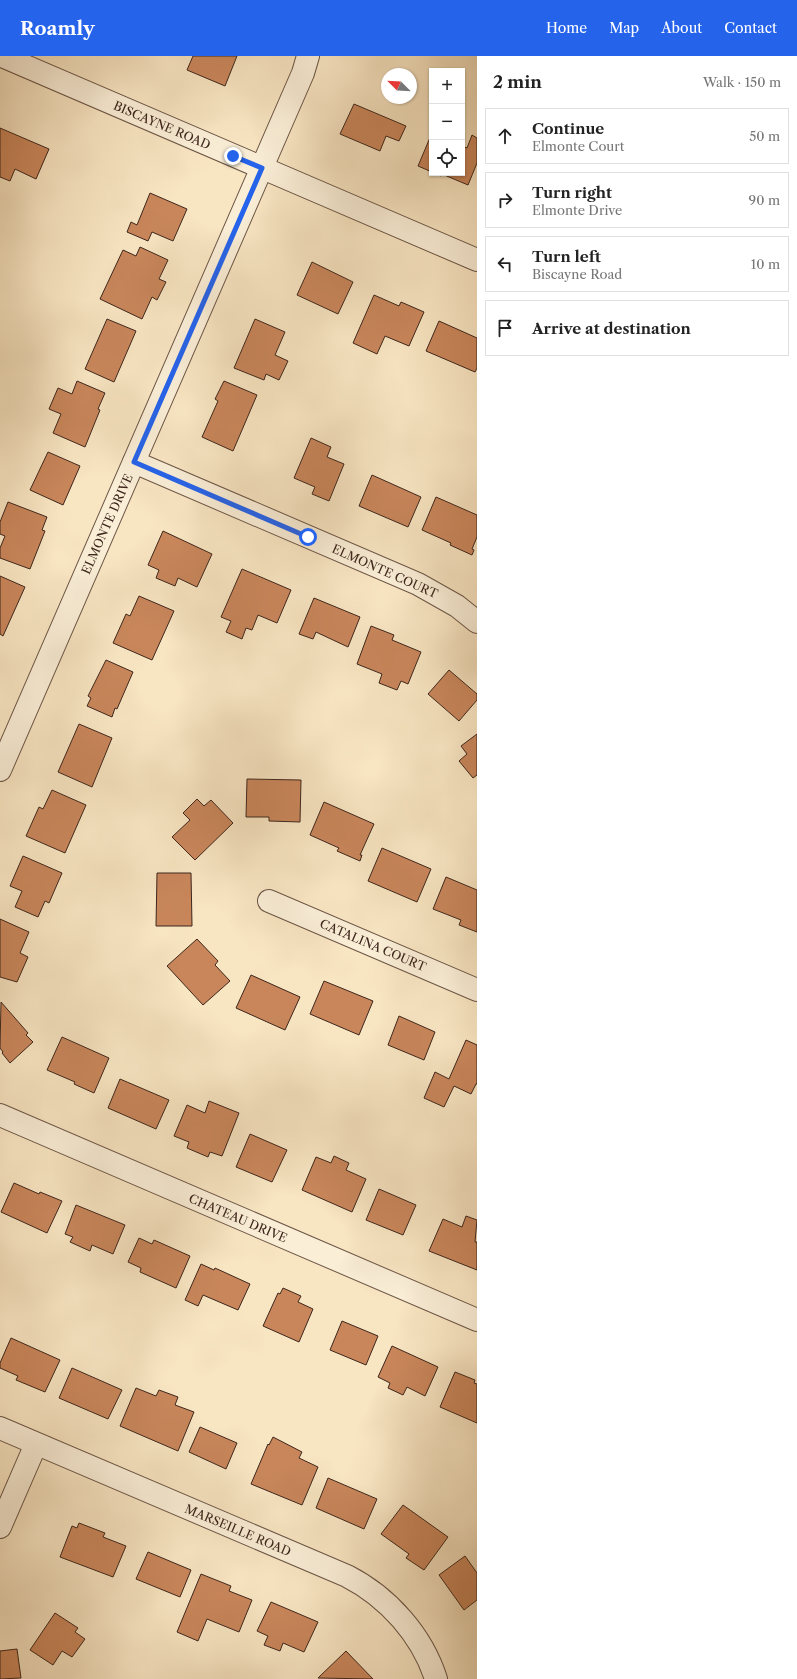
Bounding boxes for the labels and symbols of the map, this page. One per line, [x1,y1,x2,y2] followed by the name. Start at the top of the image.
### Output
[381,68,417,104] north arrow
[111,98,213,152] street label: BISCAYNE ROAD
[224,147,242,165] route end
[78,472,136,576] street label: ELMONTE DRIVE
[299,528,317,546] route start
[330,541,440,601] street label: ELMONTE COURT
[318,916,428,974] street label: CATALINA COURT
[187,1190,289,1246] street label: CHATEAU DRIVE
[183,1501,294,1559] street label: MARSEILLE ROAD

